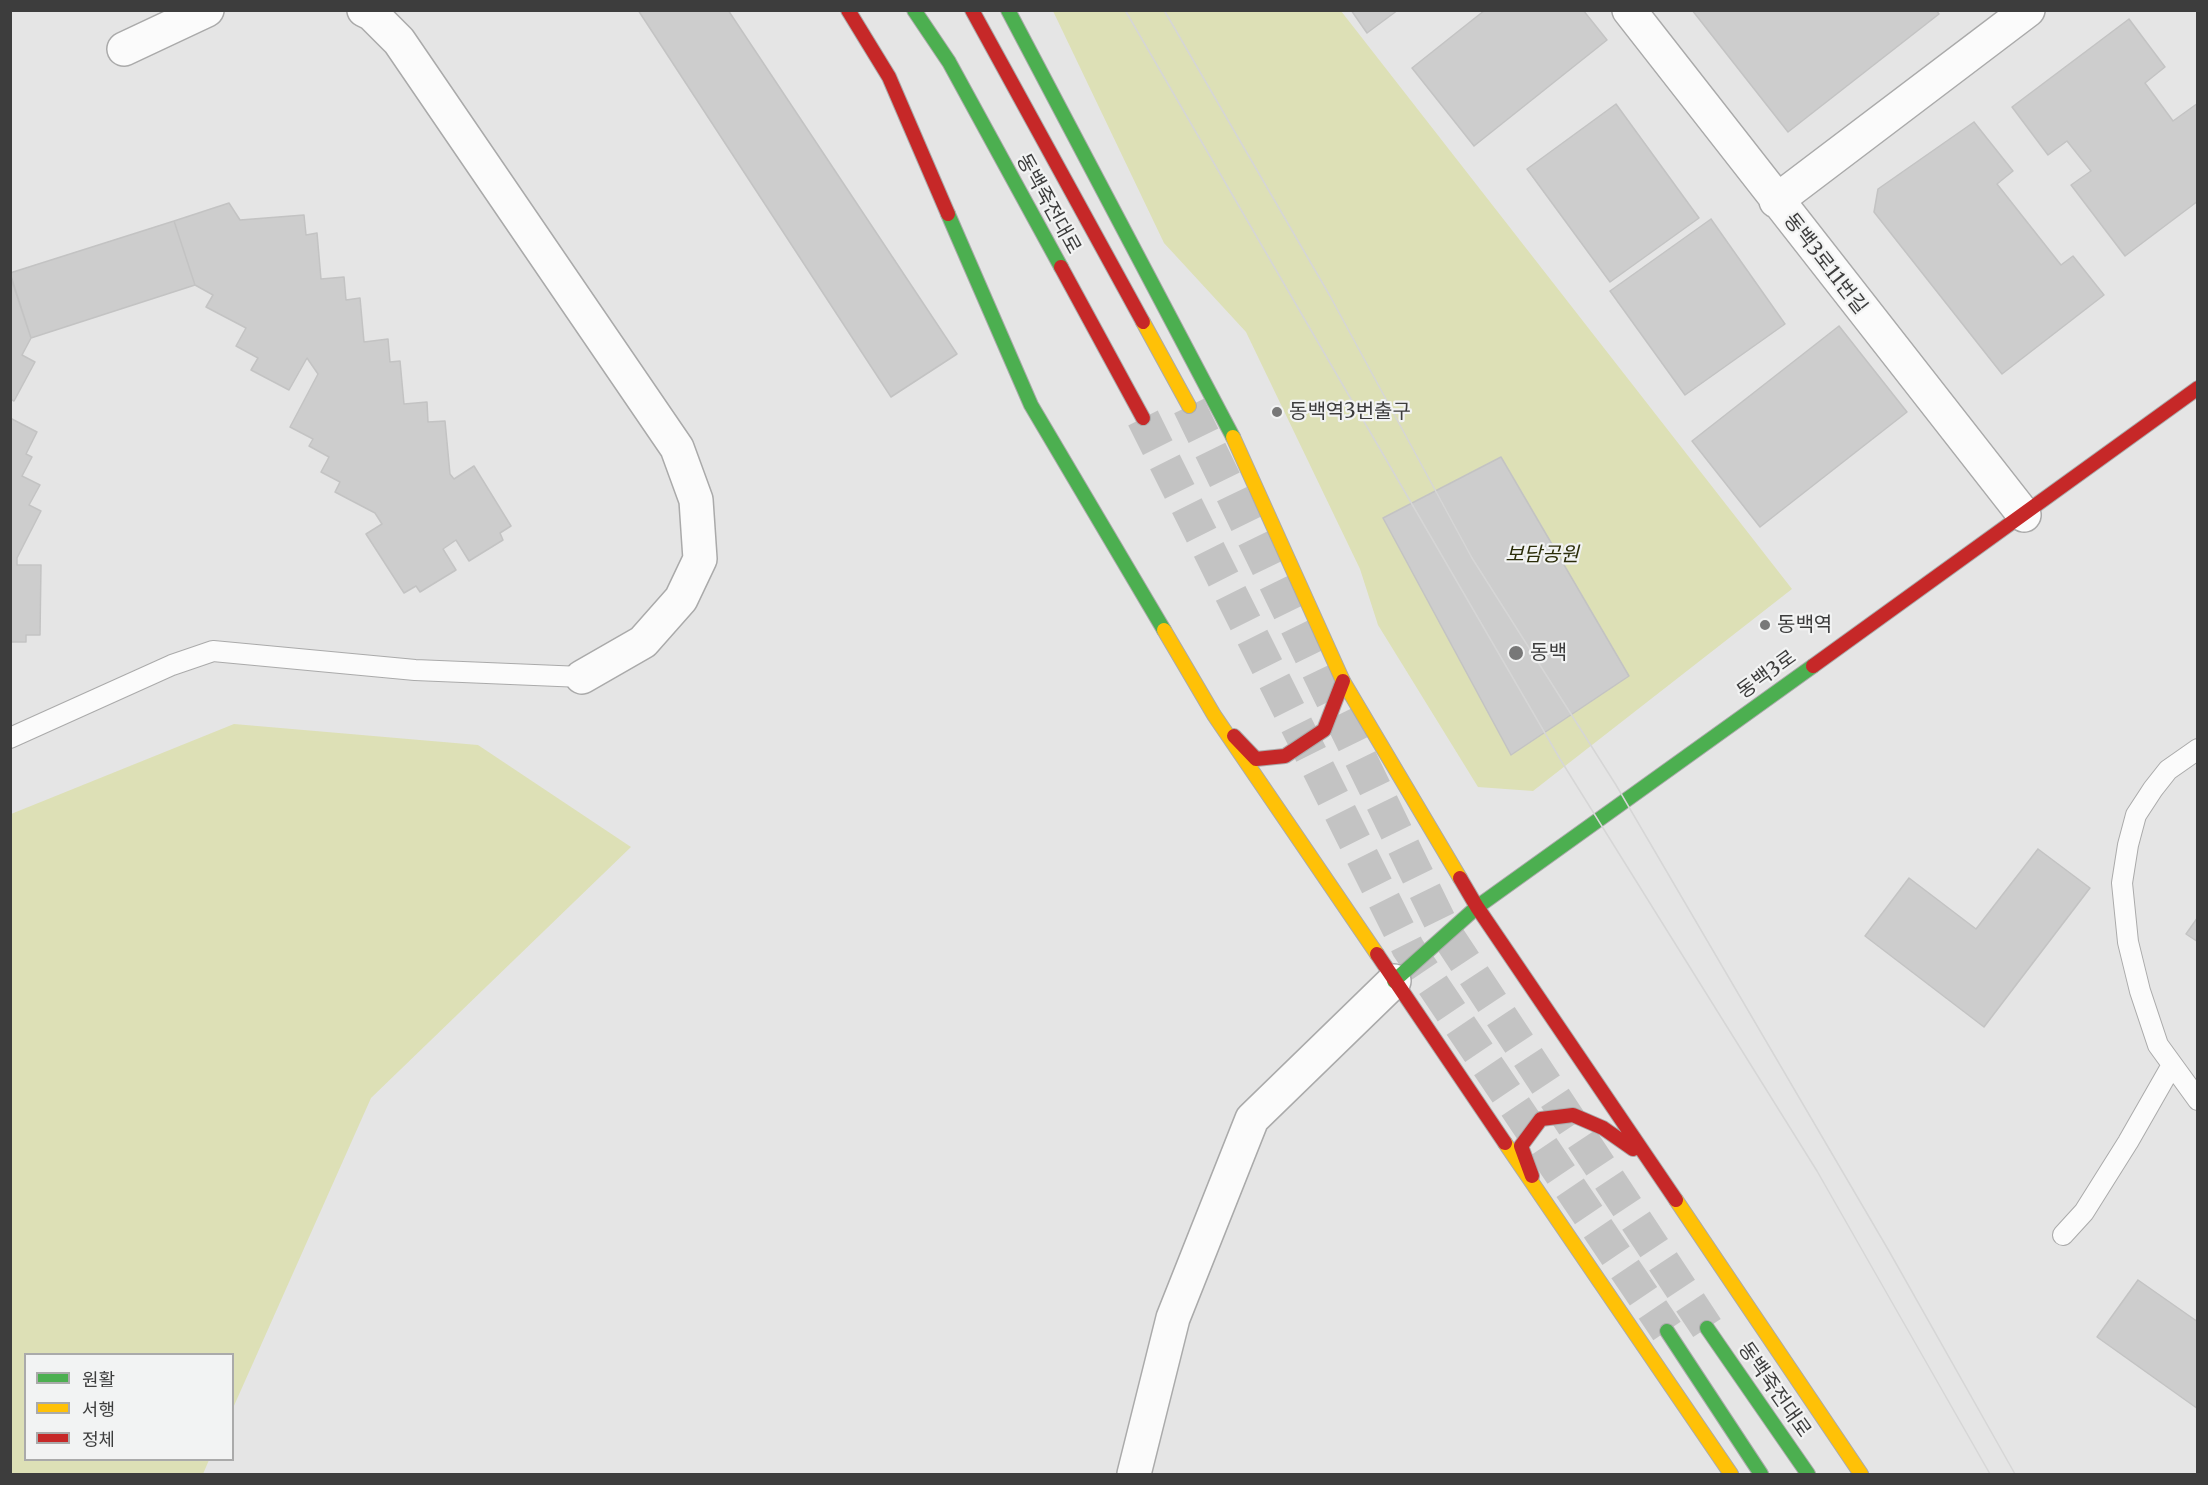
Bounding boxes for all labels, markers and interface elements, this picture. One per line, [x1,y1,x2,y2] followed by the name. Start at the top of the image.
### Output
[1011,150,1085,258] street label: 동백죽전대로
[1778,209,1872,319] street label: 동백3로11번길
[1289,400,1411,424] place label: 동백역3번출구
[1270,405,1284,419] marker: 동백역3번출구
[1505,543,1579,567] park label: 보담공원
[1777,613,1832,637] place label: 동백역
[1758,618,1772,632] marker: 동백역
[1530,641,1567,665] place label: 동백
[1507,644,1525,662] marker: 동백
[1733,646,1801,704] street label: 동백3로
[1733,1338,1815,1442] street label: 동백죽전대로
[24,1353,234,1461] legend
[82,1368,115,1391] text: 원활
[82,1398,115,1421] text: 서행
[82,1428,115,1451] text: 정체

